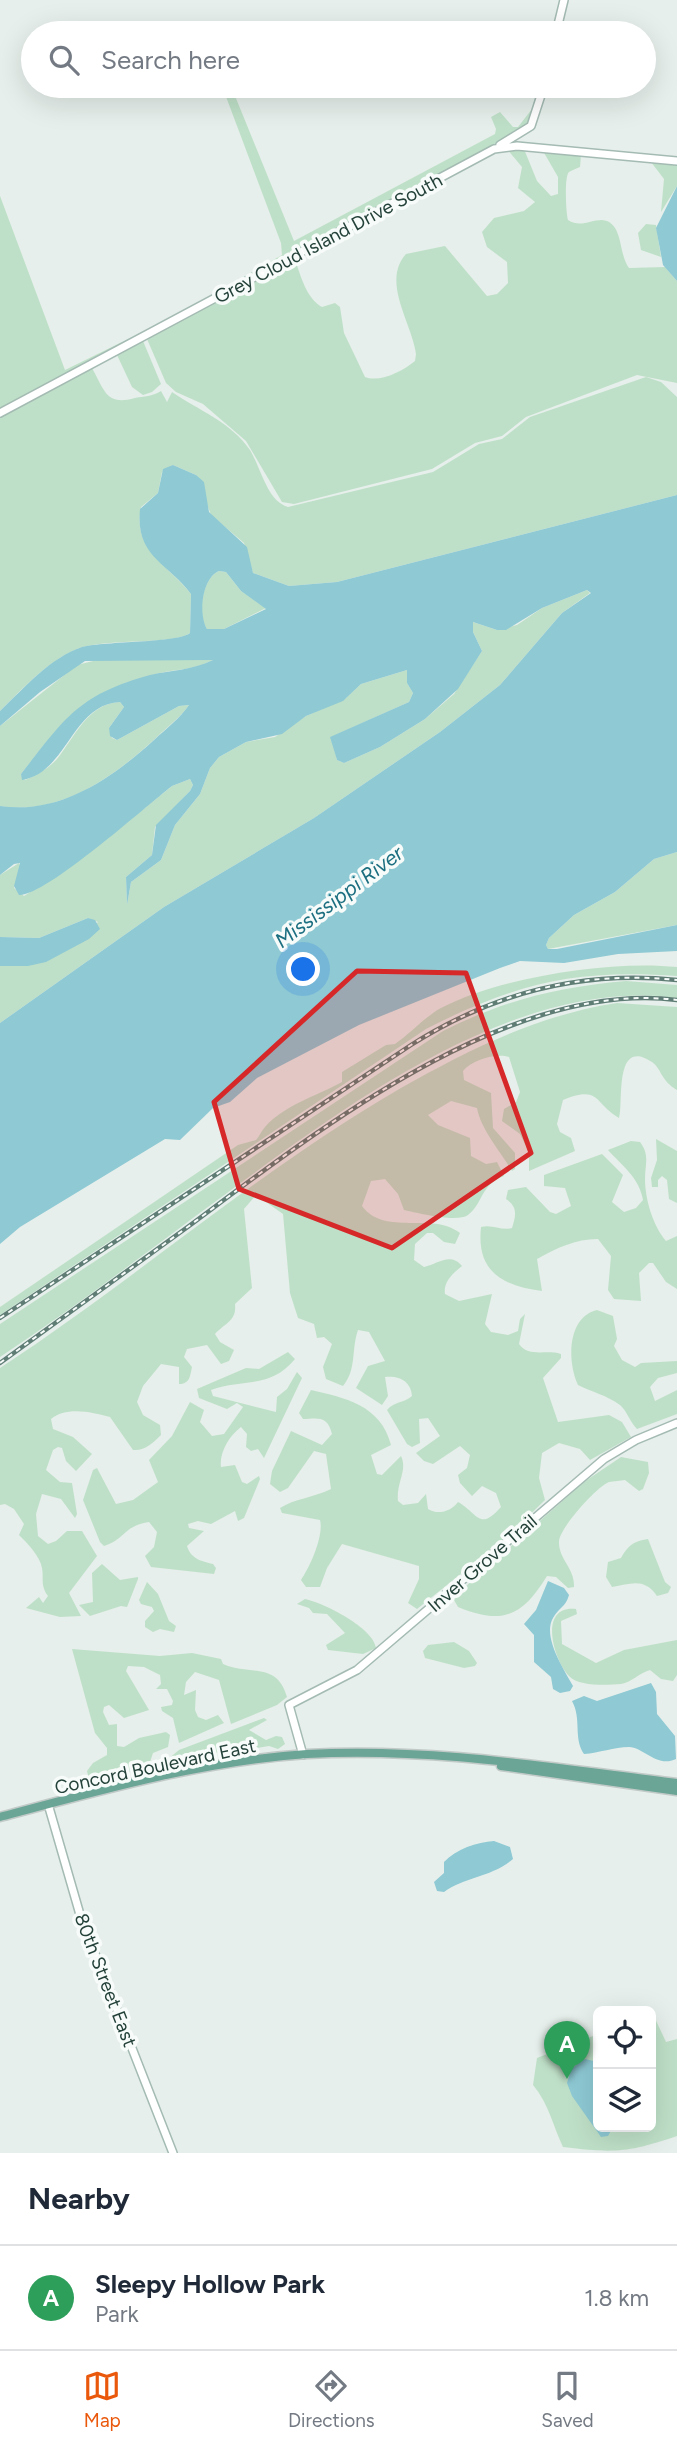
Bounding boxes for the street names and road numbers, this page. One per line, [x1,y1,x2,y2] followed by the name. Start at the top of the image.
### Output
[210,168,446,308] street label: Grey Cloud Island Drive South
[423,1510,542,1617] street label: Inver Grove Trail
[52,1734,258,1799] street label: Concord Boulevard East
[69,1910,142,2050] street label: 80th Street East

